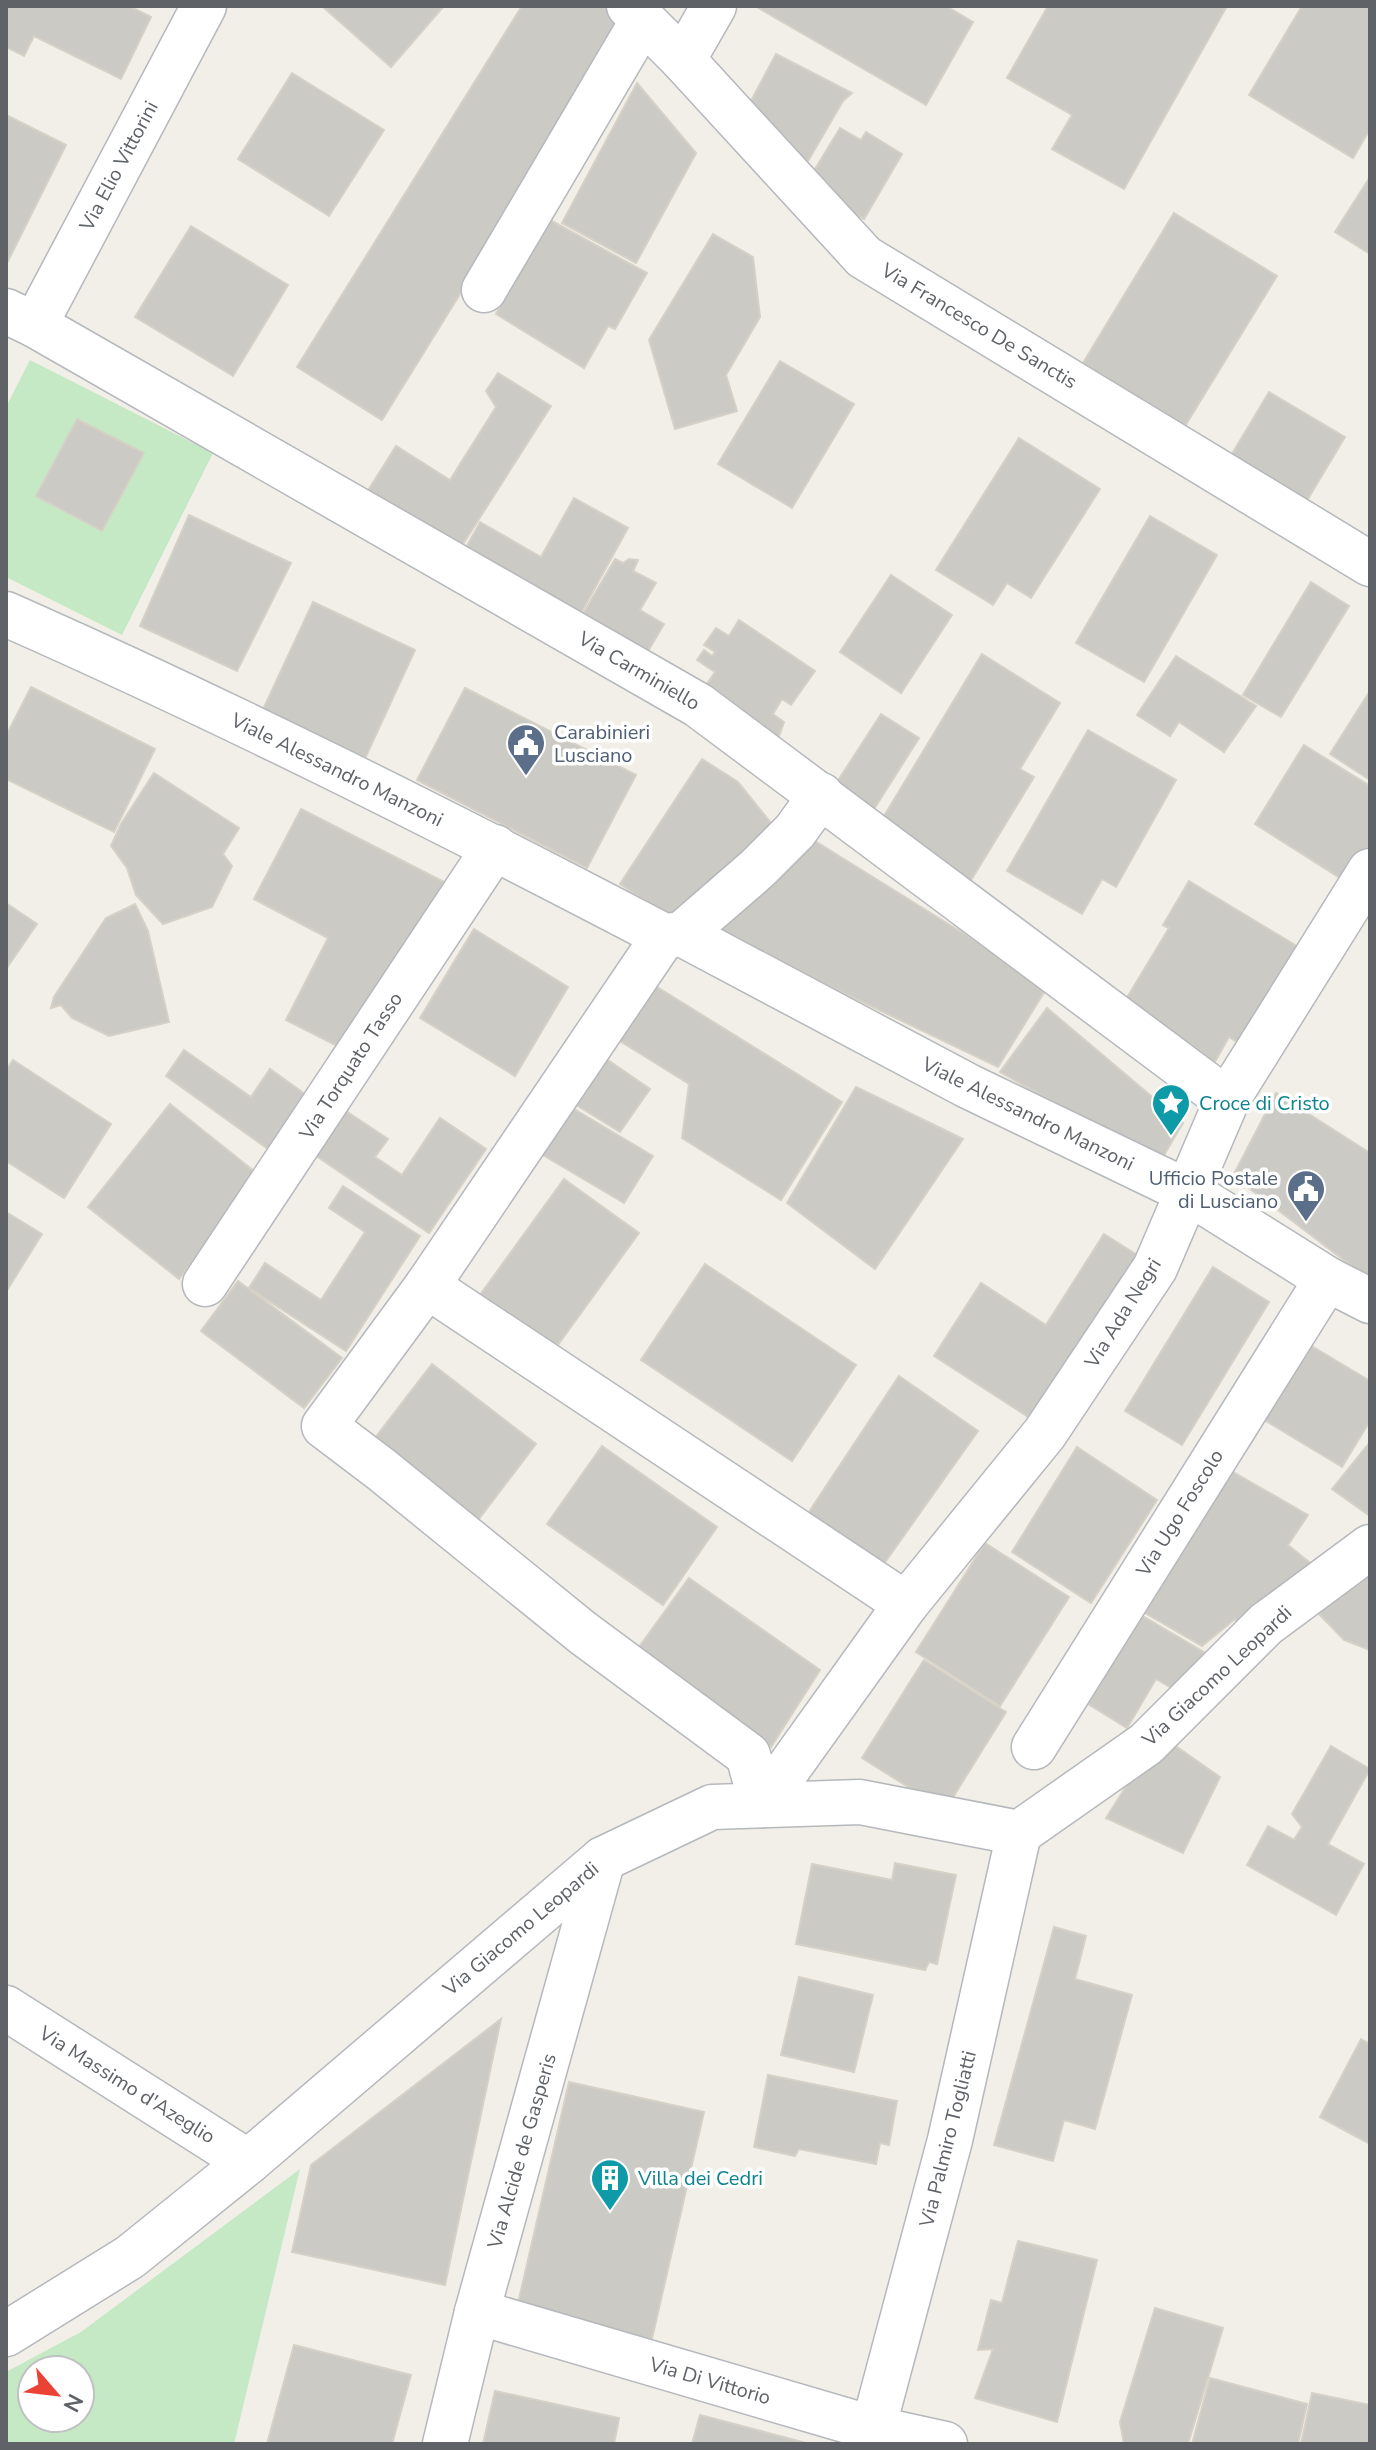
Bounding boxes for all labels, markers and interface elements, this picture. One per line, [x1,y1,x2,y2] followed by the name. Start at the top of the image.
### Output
[73,96,165,237] street label: Via Elio Vittorini
[875,256,1082,395] street label: Via Francesco De Sanctis
[572,625,705,717] street label: Via Carminiello
[225,706,448,833] street label: Viale Alessandro Manzoni
[554,719,650,769] place label: Carabinieri Lusciano
[505,722,547,777] public building icon: Carabinieri Lusciano
[293,987,409,1146] street label: Via Torquato Tasso
[916,1050,1139,1177] street label: Viale Alessandro Manzoni
[1150,1082,1192,1137] place icon: Croce di Cristo
[1199,1090,1330,1117] place label: Croce di Cristo
[1149,1165,1278,1215] place label: Ufficio Postale di Lusciano
[1285,1168,1327,1223] public building icon: Ufficio Postale di Lusciano
[1078,1253,1168,1374] street label: Via Ada Negri
[1130,1444,1230,1583] street label: Via Ugo Foscolo
[1136,1599,1298,1753] street label: Via Giacomo Leopardi
[437,1856,605,2003] street label: Via Giacomo Leopardi
[33,2019,220,2150] street label: Via Massimo d'Azeglio
[913,2048,983,2231] street label: Via Palmiro Togliatti
[481,2050,563,2253] street label: Via Alcide de Gasperis
[589,2157,631,2212] building icon: Villa dei Cedri
[637,2165,763,2192] place label: Villa dei Cedri
[645,2351,774,2411] street label: Via Di Vittorio
[16,2354,96,2434] north arrow
[56,2389,90,2417] text: N

